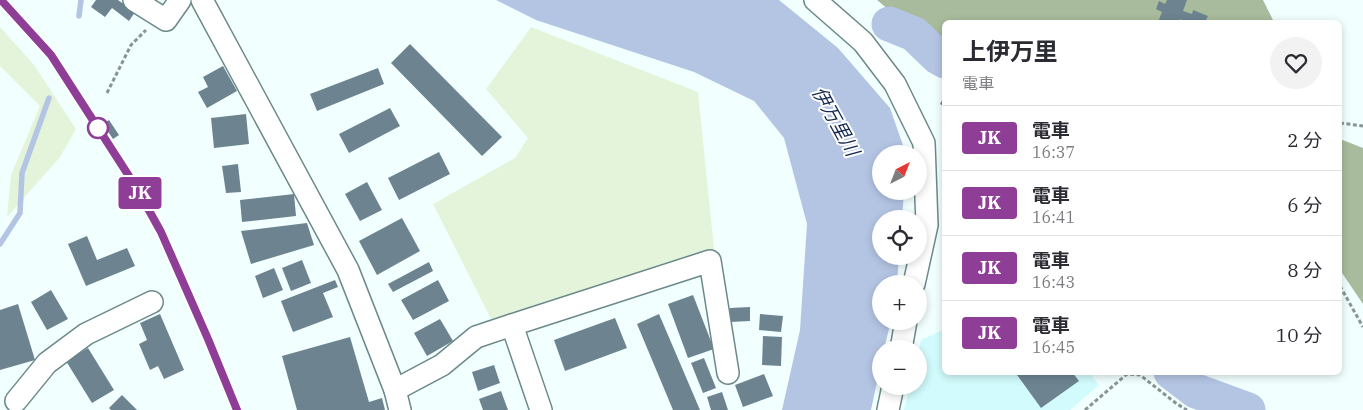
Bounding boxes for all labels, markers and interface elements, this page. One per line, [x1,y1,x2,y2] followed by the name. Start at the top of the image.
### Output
[962,35,1058,67] text: 上伊万里
[1270,37,1322,89] button: heart
[962,73,994,93] text: 電車
[807,82,866,162] water label: 伊万里川
[87,117,109,139] unlabelled marker
[1032,118,1070,142] text: 電車
[978,126,1001,149] text: JK
[1287,128,1322,152] text: 2 分
[1032,142,1075,162] text: 16:37
[872,145,928,200] north arrow
[872,145,927,395] map controls
[118,177,162,209] line badge: JK
[128,181,152,204] text: JK
[1032,183,1070,207] text: 電車
[978,191,1001,214] text: JK
[1287,193,1322,217] text: 6 分
[1032,207,1075,227] text: 16:41
[872,210,927,265] button: locate
[1032,248,1070,272] text: 電車
[978,256,1001,279] text: JK
[1287,258,1322,282] text: 8 分
[1032,272,1075,292] text: 16:43
[872,275,927,330] button: +
[1032,313,1070,337] text: 電車
[978,321,1001,344] text: JK
[1276,323,1322,347] text: 10 分
[1032,337,1075,357] text: 16:45
[872,340,927,395] button: −

